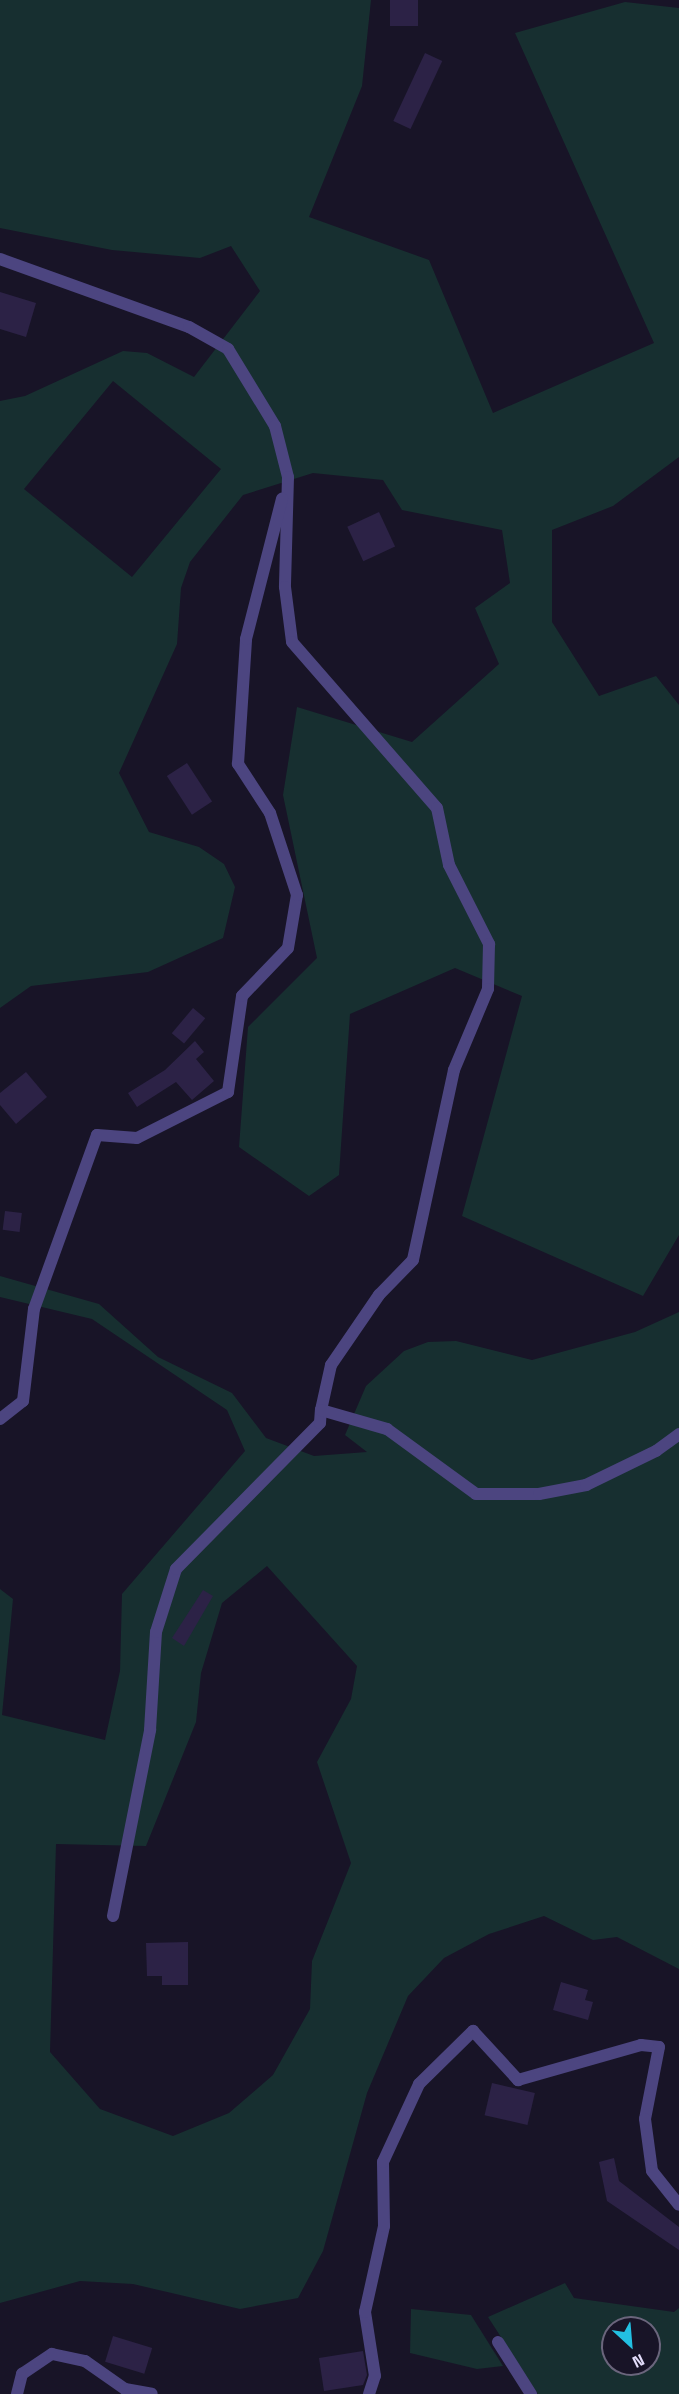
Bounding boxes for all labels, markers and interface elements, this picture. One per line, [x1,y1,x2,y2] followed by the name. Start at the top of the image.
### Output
[601,2316,661,2376] north arrow
[629,2349,648,2373] text: N

